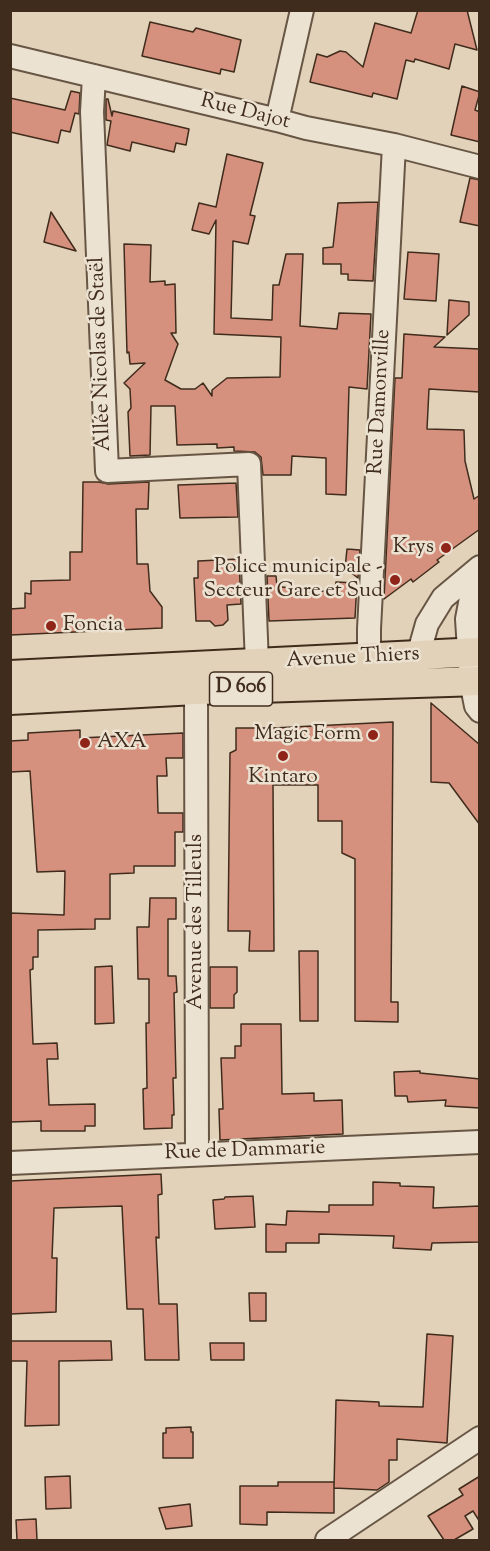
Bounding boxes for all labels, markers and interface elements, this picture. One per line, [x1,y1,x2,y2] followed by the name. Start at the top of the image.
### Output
[198,90,292,136] street label: Rue Dajot
[86,256,118,452] street label: Allée Nicolas de Staël
[365,329,397,475] street label: Rue Damonville
[393,535,434,561] place label: Krys
[439,541,453,555] marker: Krys
[203,555,383,605] place label: Police municipale - Secteur Gare et Sud
[388,573,402,587] marker: Police municipale - Secteur Gare et Sud
[63,613,123,639] place label: Foncia
[44,619,58,633] marker: Foncia
[286,643,420,675] street label: Avenue Thiers
[210,672,272,706] road number: D 606
[254,722,361,748] place label: Magic Form
[366,728,380,742] marker: Magic Form
[97,730,147,756] place label: AXA
[78,736,92,750] marker: AXA
[276,749,290,763] marker: Kintaro
[248,765,318,791] place label: Kintaro
[184,834,210,1010] street label: Avenue des Tilleuls
[164,1137,326,1167] street label: Rue de Dammarie

